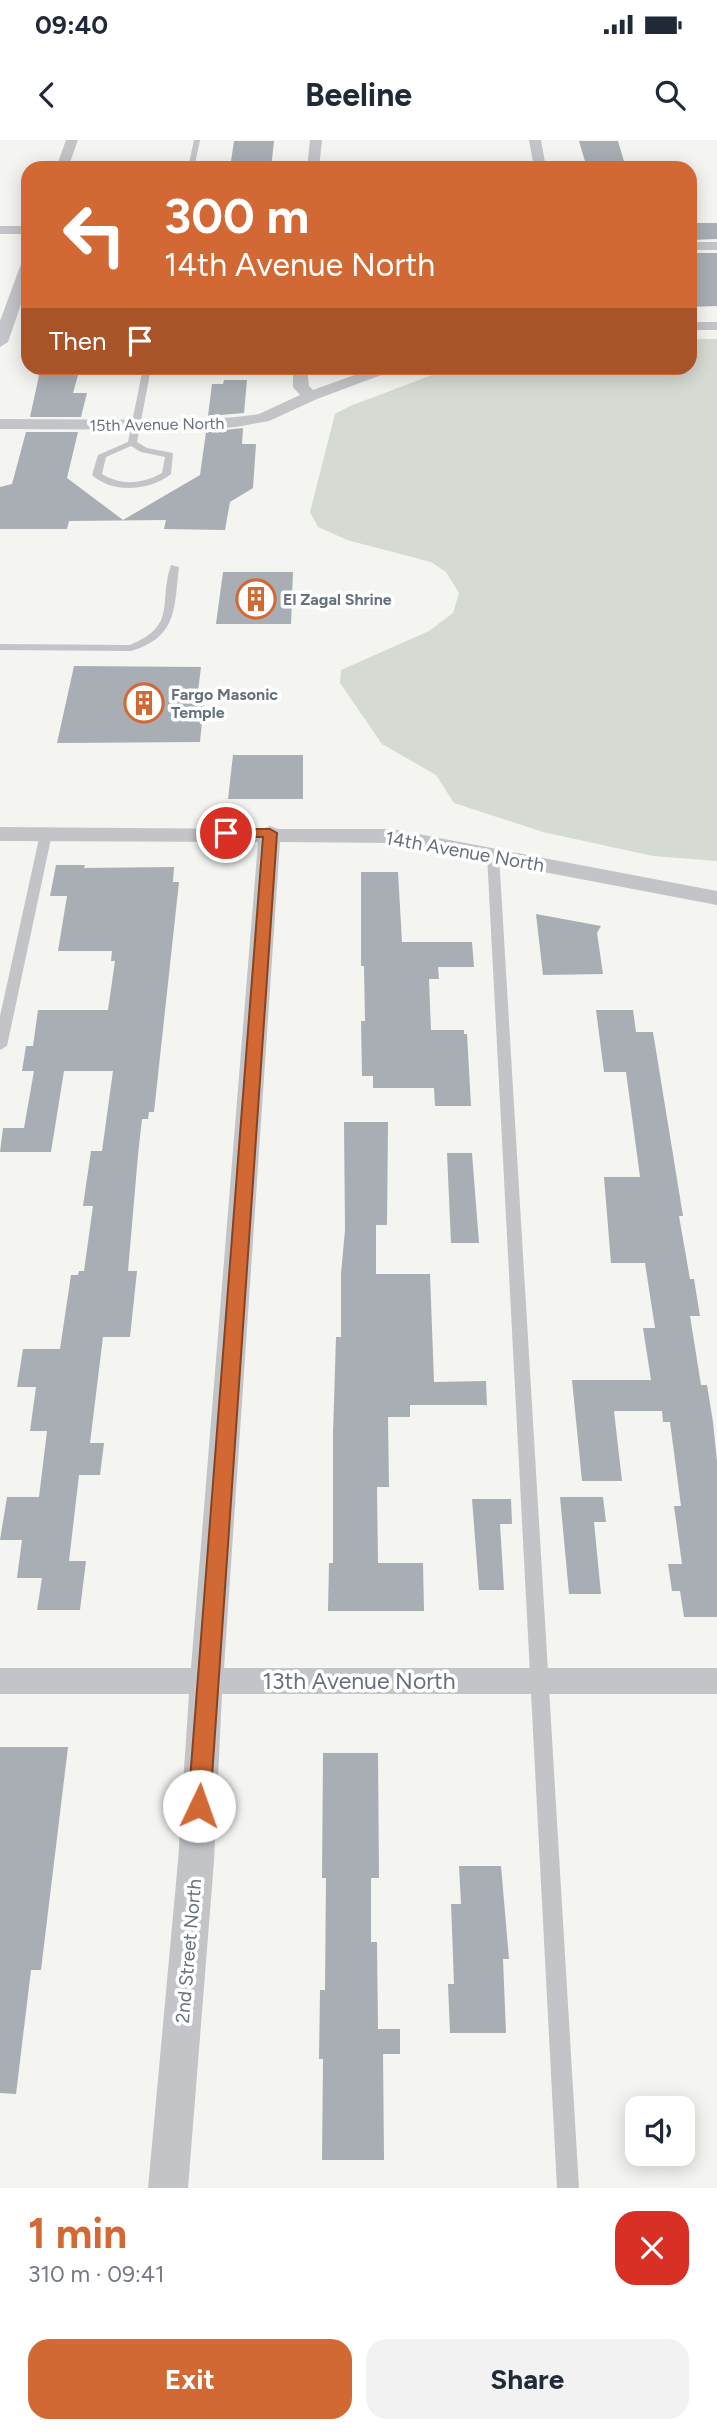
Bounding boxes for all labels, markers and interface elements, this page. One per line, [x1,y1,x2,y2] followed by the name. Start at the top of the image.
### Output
[35,9,108,41] text: 09:40
[28,76,66,114] icon: back
[305,76,412,114] text: Beeline
[651,76,689,114] icon: search
[164,186,309,245] text: 300 m
[49,189,140,280] icon: left
[164,246,435,284] text: 14th Avenue North
[121,322,159,360] icon: arrive
[49,325,107,357] text: Then
[89,414,225,435] street label: 15th Avenue North
[235,578,277,620] building icon: El Zagal Shrine
[283,590,392,609] place label: El Zagal Shrine
[123,682,165,724] building icon: Fargo Masonic Temple
[171,685,278,722] place label: Fargo Masonic Temple
[196,803,256,863] pin
[207,814,245,852] icon: arrive
[384,826,546,877] street label: 14th Avenue North
[262,1667,456,1695] street label: 13th Avenue North
[162,1769,236,1843] position arrow
[171,1878,206,2024] street label: 2nd Street North
[625,2096,695,2166] map controls
[625,2096,695,2166] button: sound
[28,2208,127,2259] text: 1 min
[615,2211,689,2285] button: close
[28,2260,165,2288] text: 310 m · 09:41
[28,2339,352,2419] button: Exit
[366,2339,689,2419] button: Share

